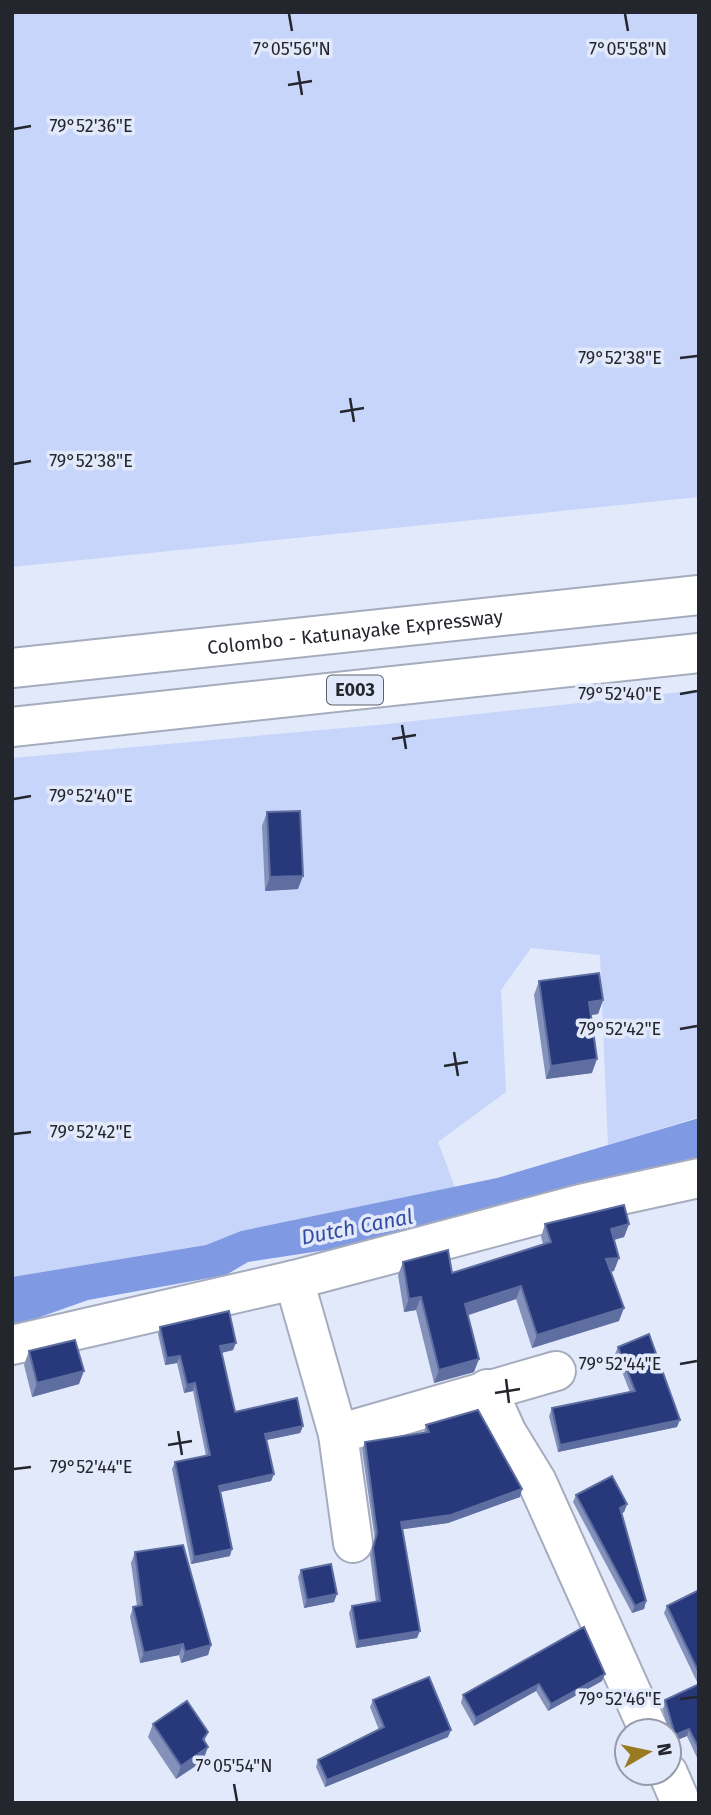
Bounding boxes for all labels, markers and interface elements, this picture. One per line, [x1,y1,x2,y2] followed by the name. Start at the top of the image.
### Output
[253,38,331,60] text: 7°05'56"N
[589,38,667,60] text: 7°05'58"N
[49,115,133,137] text: 79°52'36"E
[578,347,662,369] text: 79°52'38"E
[49,450,133,472] text: 79°52'38"E
[206,604,505,659] street label: Colombo - Katunayake Expressway
[327,676,383,704] road number: E003
[578,683,662,705] text: 79°52'40"E
[49,785,133,807] text: 79°52'40"E
[579,1018,661,1040] text: 79°52'42"E
[50,1121,132,1143] text: 79°52'42"E
[299,1203,415,1251] water label: Dutch Canal
[579,1353,661,1375] text: 79°52'44"E
[50,1456,132,1478] text: 79°52'44"E
[578,1688,662,1710] text: 79°52'46"E
[613,1717,683,1787] north arrow
[652,1741,677,1757] text: N
[195,1755,273,1777] text: 7°05'54"N

